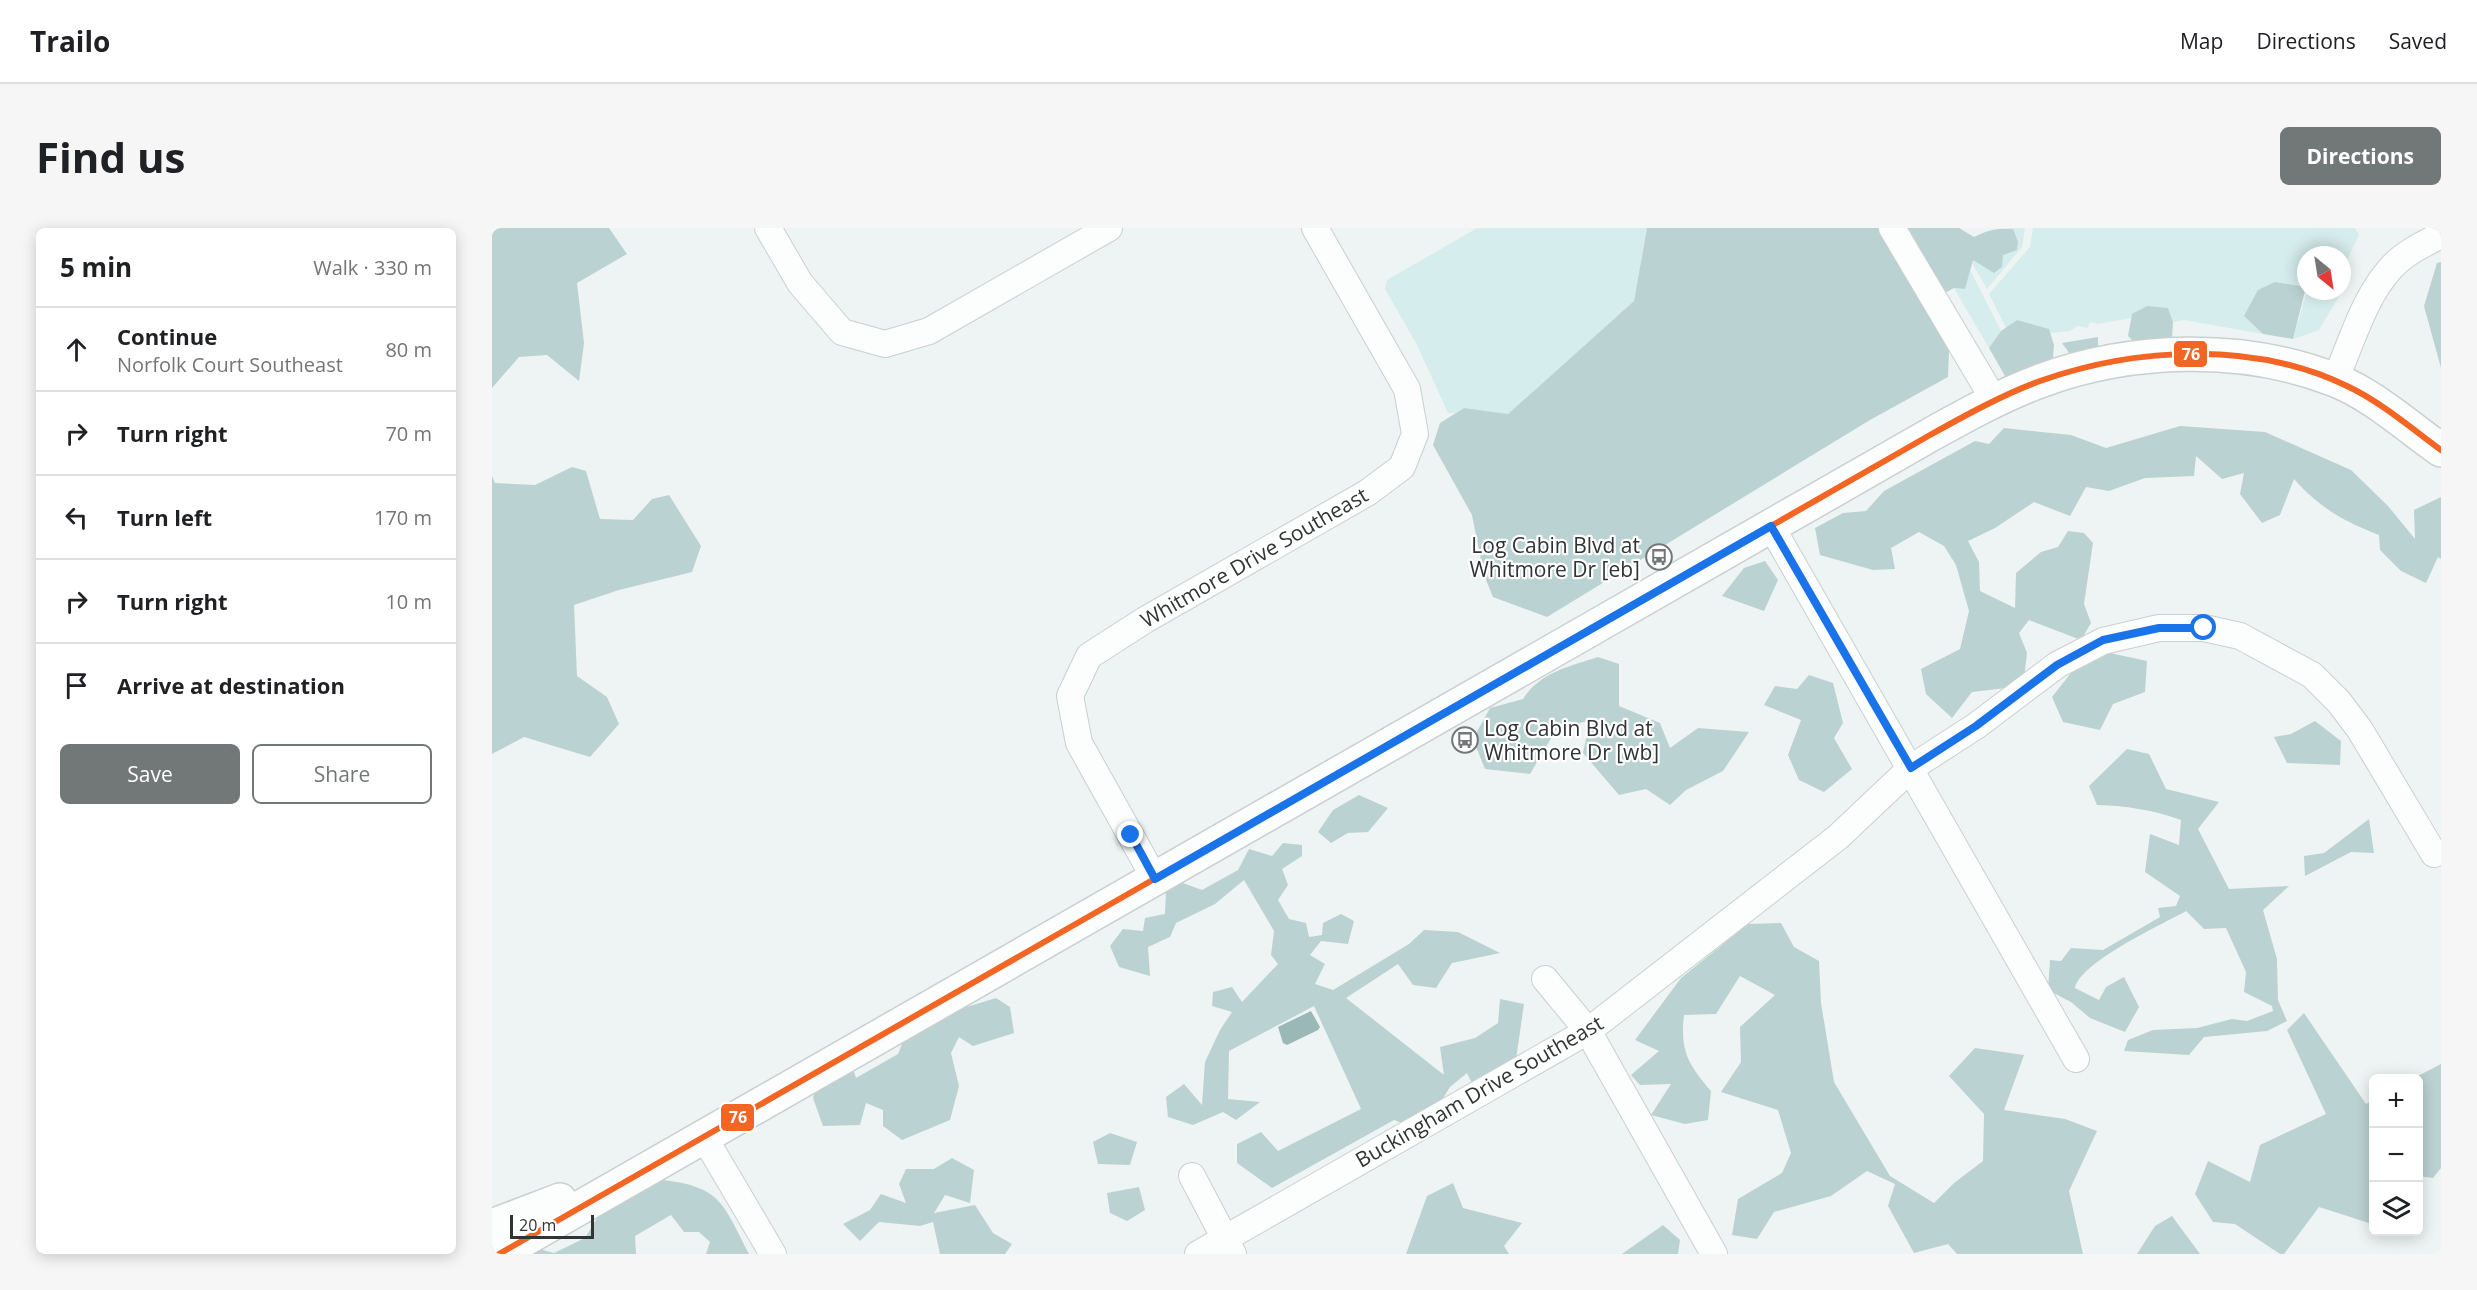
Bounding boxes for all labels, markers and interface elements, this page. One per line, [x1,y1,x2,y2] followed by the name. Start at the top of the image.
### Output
[30,22,110,60] text: Trailo
[2180,27,2223,55] text: Map
[2256,27,2356,55] text: Directions
[2389,27,2447,55] text: Saved
[2280,127,2441,185] button: Directions
[36,128,185,185] text: Find us
[2297,246,2351,300] north arrow
[60,249,132,285] text: 5 min
[313,254,432,281] text: Walk · 330 m
[117,321,217,351] text: Continue
[60,333,93,366] icon: ahead
[385,336,432,363] text: 80 m
[2173,340,2208,368] line badge: 76
[2182,343,2200,365] text: 76
[117,351,343,378] text: Norfolk Court Southeast
[60,417,93,450] icon: right
[117,418,228,448] text: Turn right
[385,420,432,447] text: 70 m
[1135,480,1373,634] street label: Whitmore Drive Southeast
[60,501,93,534] icon: left
[117,502,212,532] text: Turn left
[374,504,432,531] text: 170 m
[1469,531,1640,583] place label: Log Cabin Blvd at Whitmore Dr [eb]
[1644,542,1674,572] bus stop icon: Log Cabin Blvd at Whitmore Dr [eb]
[60,585,93,618] icon: right
[117,586,228,616] text: Turn right
[385,588,432,615] text: 10 m
[2190,614,2216,640] route start
[60,669,93,702] icon: arrive
[117,670,345,700] text: Arrive at destination
[1484,714,1659,766] place label: Log Cabin Blvd at Whitmore Dr [wb]
[1450,725,1480,755] bus stop icon: Log Cabin Blvd at Whitmore Dr [wb]
[60,744,240,804] button: Save
[252,744,432,804] button: Share
[1117,821,1143,847] route end
[1350,1008,1608,1174] street label: Buckingham Drive Southeast
[2369,1074,2423,1236] map controls
[2369,1074,2423,1128] button: +
[720,1103,755,1132] line badge: 76
[729,1106,747,1128] text: 76
[2369,1128,2423,1182] button: −
[2369,1182,2423,1236] button: layers
[510,1212,594,1240] scale bar
[519,1214,556,1236] text: 20 m

